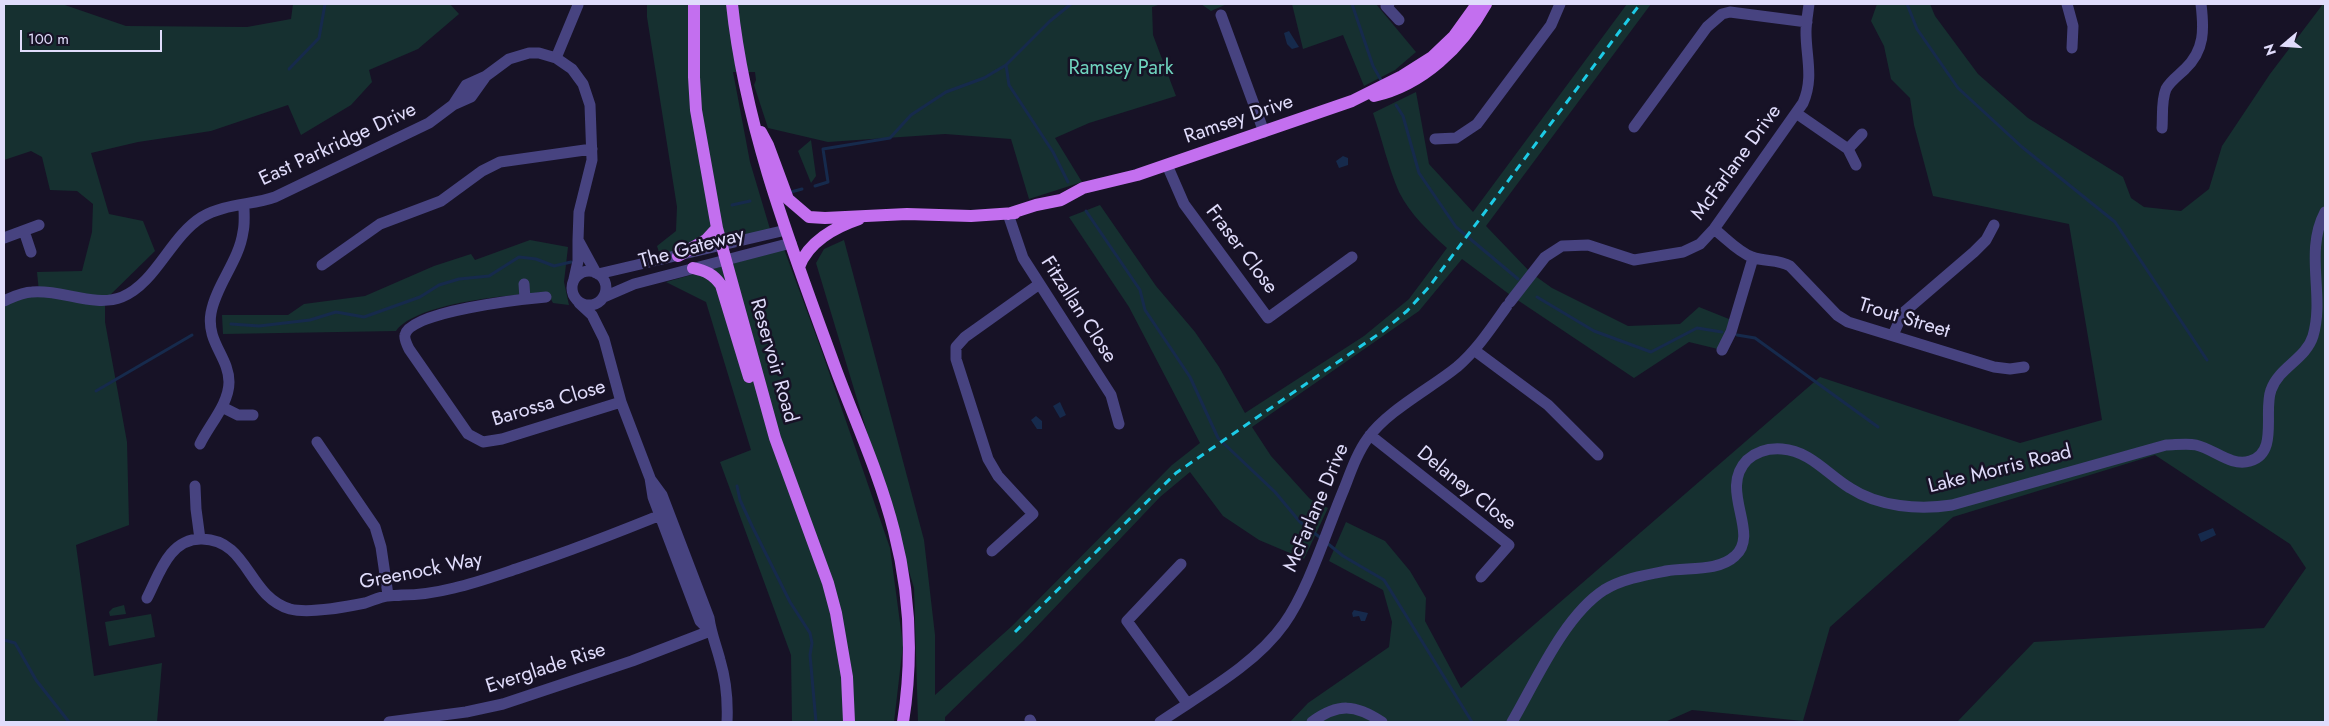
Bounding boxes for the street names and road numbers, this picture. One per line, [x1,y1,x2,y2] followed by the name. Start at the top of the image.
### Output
[1181,90,1297,150] street label: Ramsey Drive
[256,98,420,192] street label: East Parkridge Drive
[1687,100,1787,226] street label: McFarlane Drive
[1200,201,1282,299] street label: Fraser Close
[637,223,747,275] street label: The Gateway
[1035,252,1121,368] street label: Fitzallan Close
[1855,294,1953,344] street label: Trout Street
[744,296,802,426] street label: Reservoir Road
[489,375,609,433] street label: Barossa Close
[1279,440,1355,576] street label: McFarlane Drive
[1926,441,2074,499] street label: Lake Morris Road
[1411,442,1521,536] street label: Delaney Close
[358,548,484,596] street label: Greenock Way
[483,638,609,700] street label: Everglade Rise

